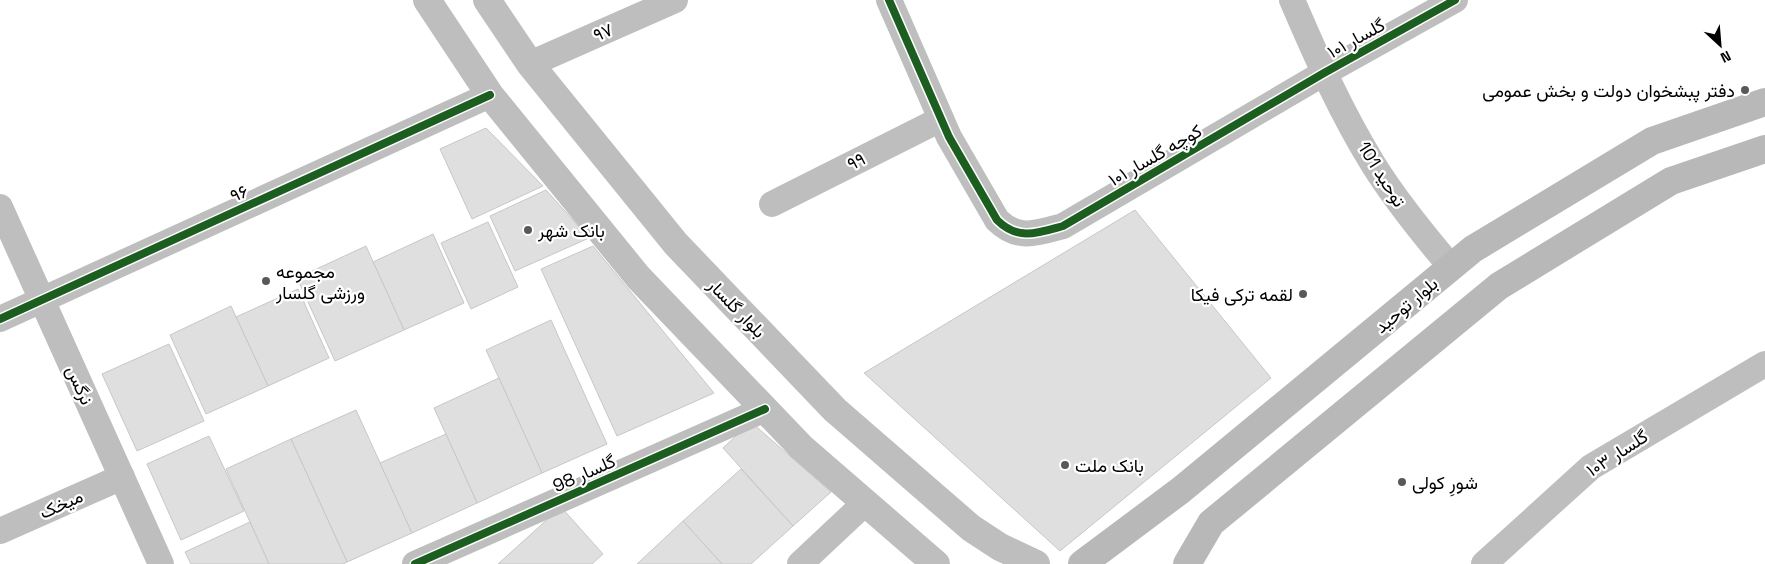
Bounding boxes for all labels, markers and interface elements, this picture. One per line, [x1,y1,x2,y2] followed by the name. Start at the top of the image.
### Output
[1323,13,1389,63] street label: گلسار ۱۰۱
[590,18,616,46] street label: ۹۷
[1695,20,1745,70] north arrow
[1718,47,1734,67] text: N
[1482,79,1735,103] place label: دفتر پبشخوان دولت و بخش عمومی
[1739,84,1751,96] marker: دفتر پبشخوان دولت و بخش عمومی
[1104,119,1206,192] street label: کوچه گلسار ۱۰۱
[1353,137,1411,211] street label: توحید 101
[843,147,869,175] street label: ۹۹
[226,179,252,207] street label: ۹۶
[537,219,605,242] place label: بانک شهر
[522,224,534,236] marker: بانک شهر
[275,260,365,304] place label: مجموعه ورزشی گلسار
[1370,272,1442,338] street label: بلوار توحید
[702,273,771,343] street label: بلوار گلسار
[260,275,272,287] marker: مجموعه ورزشی گلسار
[1191,283,1293,306] place label: لقمه ترکی فیکا
[1297,288,1309,300] marker: لقمه ترکی فیکا
[61,362,99,408] street label: نرگس
[1582,425,1652,481] street label: گلسار ۱۰۳
[549,449,619,497] street label: گلسار 98
[1075,454,1144,477] place label: بانک ملت
[1059,459,1071,471] marker: بانک ملت
[1412,471,1478,497] place label: شورِ کولی
[1396,476,1408,488] marker: شورِ کولی
[36,484,86,524] street label: میخک

